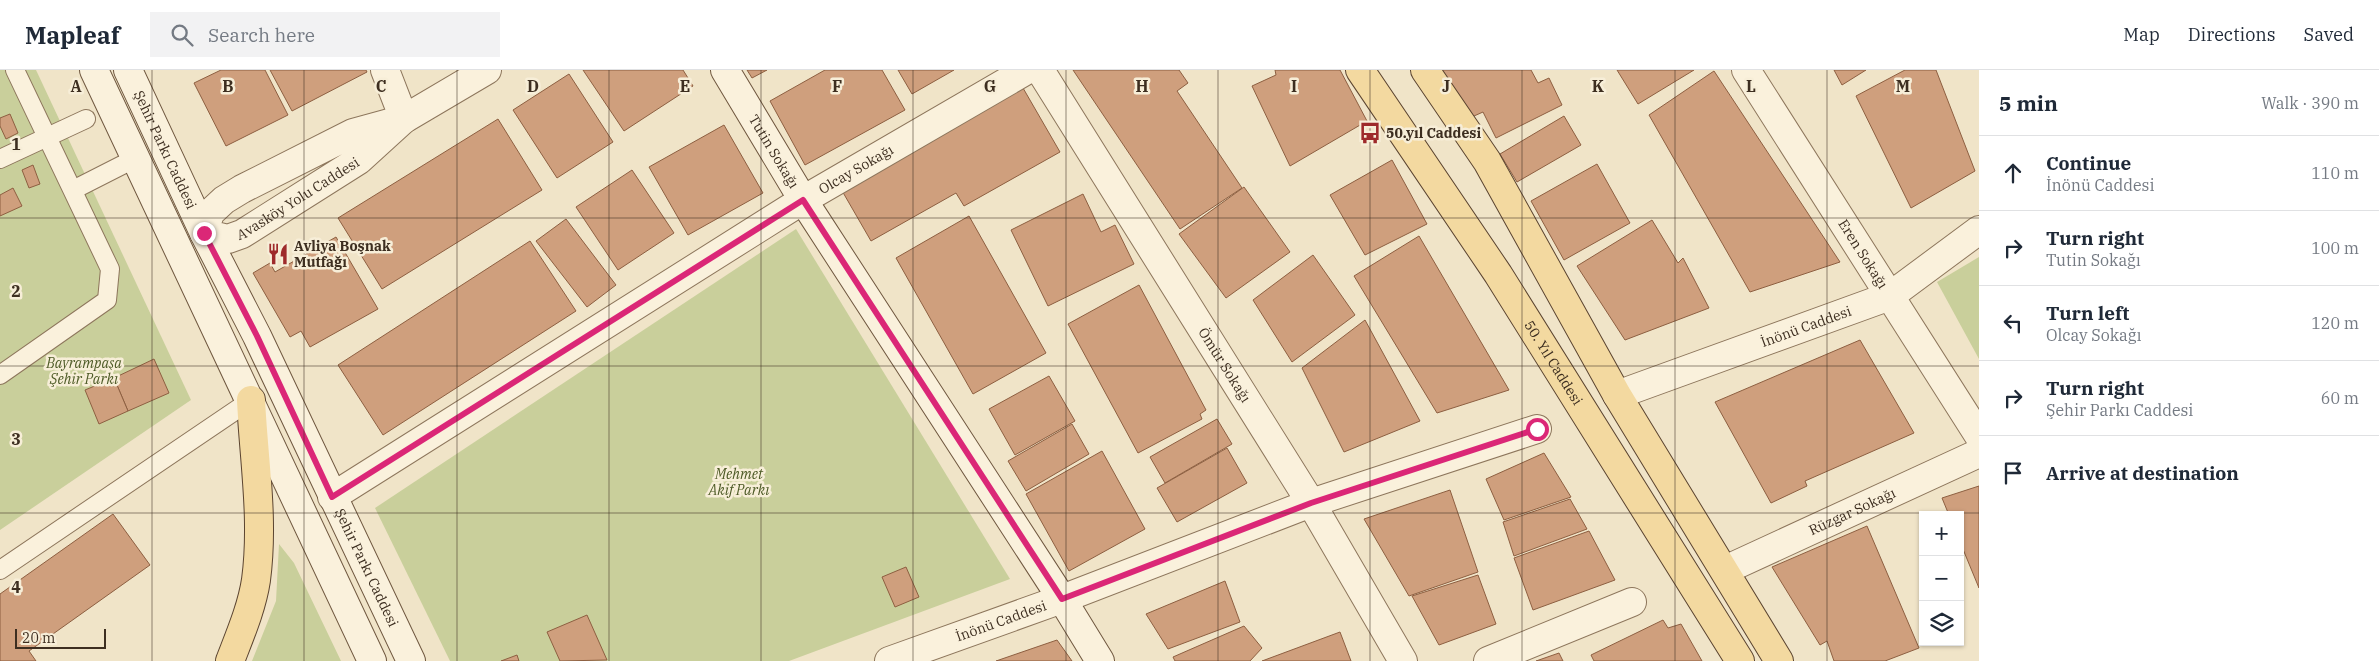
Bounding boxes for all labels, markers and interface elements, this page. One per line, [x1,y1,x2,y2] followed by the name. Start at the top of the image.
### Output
[150,12,500,57] search box
[25,19,120,51] text: Mapleaf
[168,21,196,49] icon: search
[208,23,315,47] text: Search here
[2123,23,2160,46] text: Map
[2188,23,2276,46] text: Directions
[2304,23,2354,46] text: Saved
[70,76,82,96] text: A
[222,76,234,96] text: B
[376,76,386,96] text: C
[527,76,539,96] text: D
[680,76,690,96] text: E
[832,76,842,96] text: F
[984,76,996,96] text: G
[1136,76,1149,96] text: H
[1291,76,1297,96] text: I
[1442,76,1450,96] text: J
[1592,76,1605,96] text: K
[1746,76,1756,96] text: L
[1896,76,1910,96] text: M
[130,87,201,212] street label: Şehir Parkı Caddesi
[1999,89,2058,117] text: 5 min
[2261,93,2359,113] text: Walk · 390 m
[745,111,803,192] street label: Tutin Sokağı
[1357,120,1383,146] bus stop icon: 50.yıl Caddesi
[1386,124,1481,142] place label: 50.yıl Caddesi
[11,134,21,154] text: 1
[815,141,897,198] street label: Olcay Sokağı
[2046,151,2131,175] text: Continue
[234,153,363,244] street label: Avasköy Yolu Caddesi
[1999,159,2027,187] icon: ahead
[2311,163,2359,183] text: 110 m
[2046,175,2154,195] text: İnönü Caddesi
[1834,216,1892,292] street label: Eren Sokağı
[193,222,216,245] route end
[2046,226,2144,250] text: Turn right
[1999,234,2027,262] icon: right
[294,237,391,271] place label: Avliya Boşnak Mutfağı
[2311,238,2359,258] text: 100 m
[265,241,291,267] restaurant icon: Avliya Boşnak Mutfağı
[2046,250,2141,270] text: Tutin Sokağı
[11,281,21,301] text: 2
[2046,301,2129,325] text: Turn left
[1758,302,1854,351] street label: İnönü Caddesi
[1999,309,2027,337] icon: left
[2311,313,2359,333] text: 120 m
[1520,317,1587,408] street label: 50. Yıl Caddesi
[1194,324,1255,406] street label: Ömür Sokağı
[2046,325,2142,345] text: Olcay Sokağı
[45,354,122,388] park label: Bayrampaşa Şehir Parkı
[2046,376,2144,400] text: Turn right
[1999,384,2027,412] icon: right
[2321,388,2359,408] text: 60 m
[2046,400,2193,420] text: Şehir Parkı Caddesi
[1526,418,1549,441] route start
[11,429,21,449] text: 3
[1999,459,2027,487] icon: arrive
[2046,461,2239,485] text: Arrive at destination
[708,465,770,499] park label: Mehmet Akif Parkı
[1806,484,1899,539] street label: Rüzgar Sokağı
[331,505,403,630] street label: Şehir Parkı Caddesi
[1919,511,1964,646] map controls
[1919,511,1964,556] button: +
[1919,556,1964,601] button: −
[11,577,21,597] text: 4
[953,596,1049,645] street label: İnönü Caddesi
[1919,601,1964,646] button: layers
[15,626,106,649] scale bar
[22,629,55,647] text: 20 m

